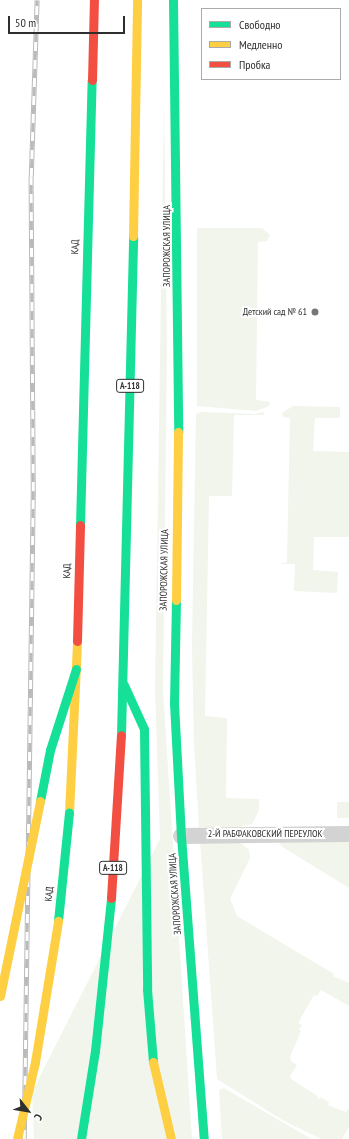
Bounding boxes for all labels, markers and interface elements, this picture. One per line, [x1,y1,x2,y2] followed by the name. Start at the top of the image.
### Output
[10,8,127,34] scale bar
[201,8,341,80] legend
[15,15,36,30] text: 50 m
[239,17,281,32] text: Свободно
[239,37,282,52] text: Медленно
[239,57,270,72] text: Пробка
[161,205,173,287] street label: ЗАПОРОЖСКАЯ УЛИЦА
[69,239,81,255] street label: КАД
[243,306,307,318] place label: Детский сад № 61
[310,307,320,317] marker: Детский сад № 61
[116,379,144,393] road number: А-118
[157,529,171,611] street label: ЗАПОРОЖСКАЯ УЛИЦА
[61,563,73,579] street label: КАД
[208,828,322,840] street label: 2-Й РАБФАКОВСКИЙ ПЕРЕУЛОК
[166,853,184,935] street label: ЗАПОРОЖСКАЯ УЛИЦА
[99,861,127,875] road number: А-118
[42,886,56,902] street label: КАД
[8,1091,48,1131] north arrow
[31,1111,46,1123] text: С

